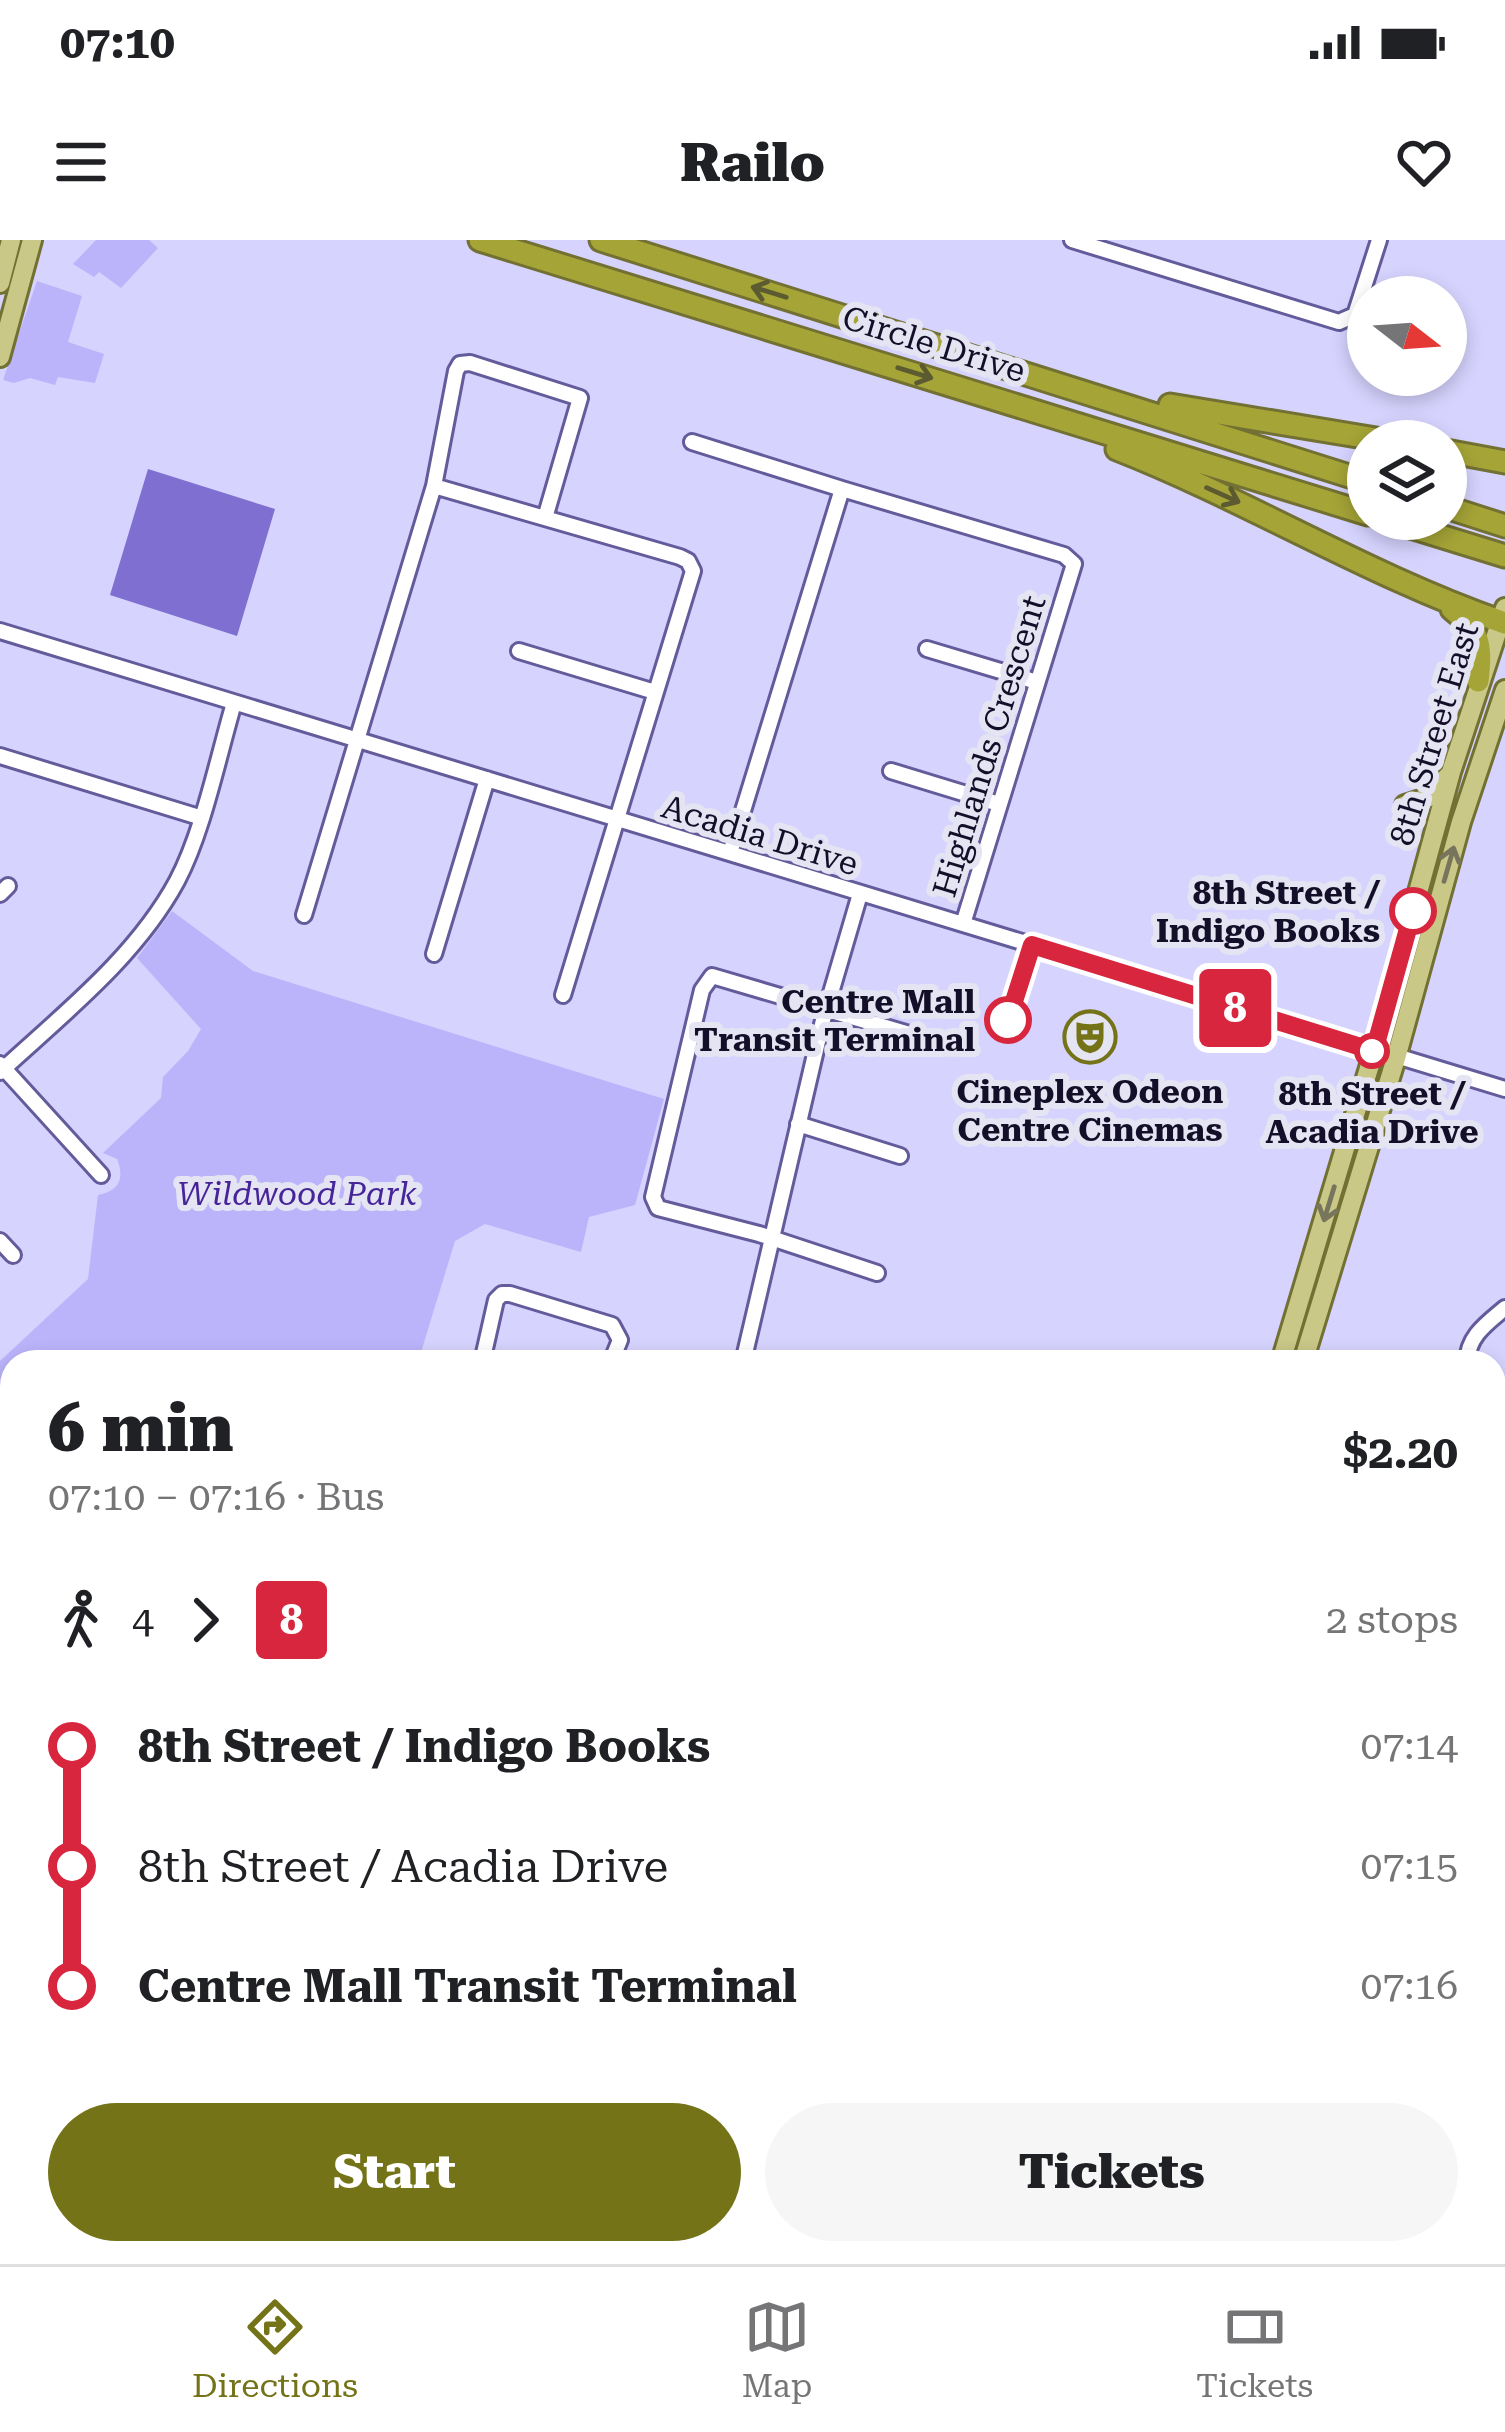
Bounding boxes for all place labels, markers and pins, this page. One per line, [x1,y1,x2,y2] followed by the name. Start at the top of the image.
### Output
[1156,873,1381,950] place label: 8th Street / Indigo Books
[1391,889,1435,933] marker: 8th Street / Indigo Books
[694,982,975,1059] place label: Centre Mall Transit Terminal
[986,998,1030,1042] marker: Centre Mall Transit Terminal
[1062,1009,1118,1065] theatre icon: Cineplex Odeon Centre Cinemas
[1356,1035,1388,1067] marker: 8th Street / Acadia Drive
[956,1072,1224,1149] place label: Cineplex Odeon Centre Cinemas
[1265,1074,1479,1151] place label: 8th Street / Acadia Drive

